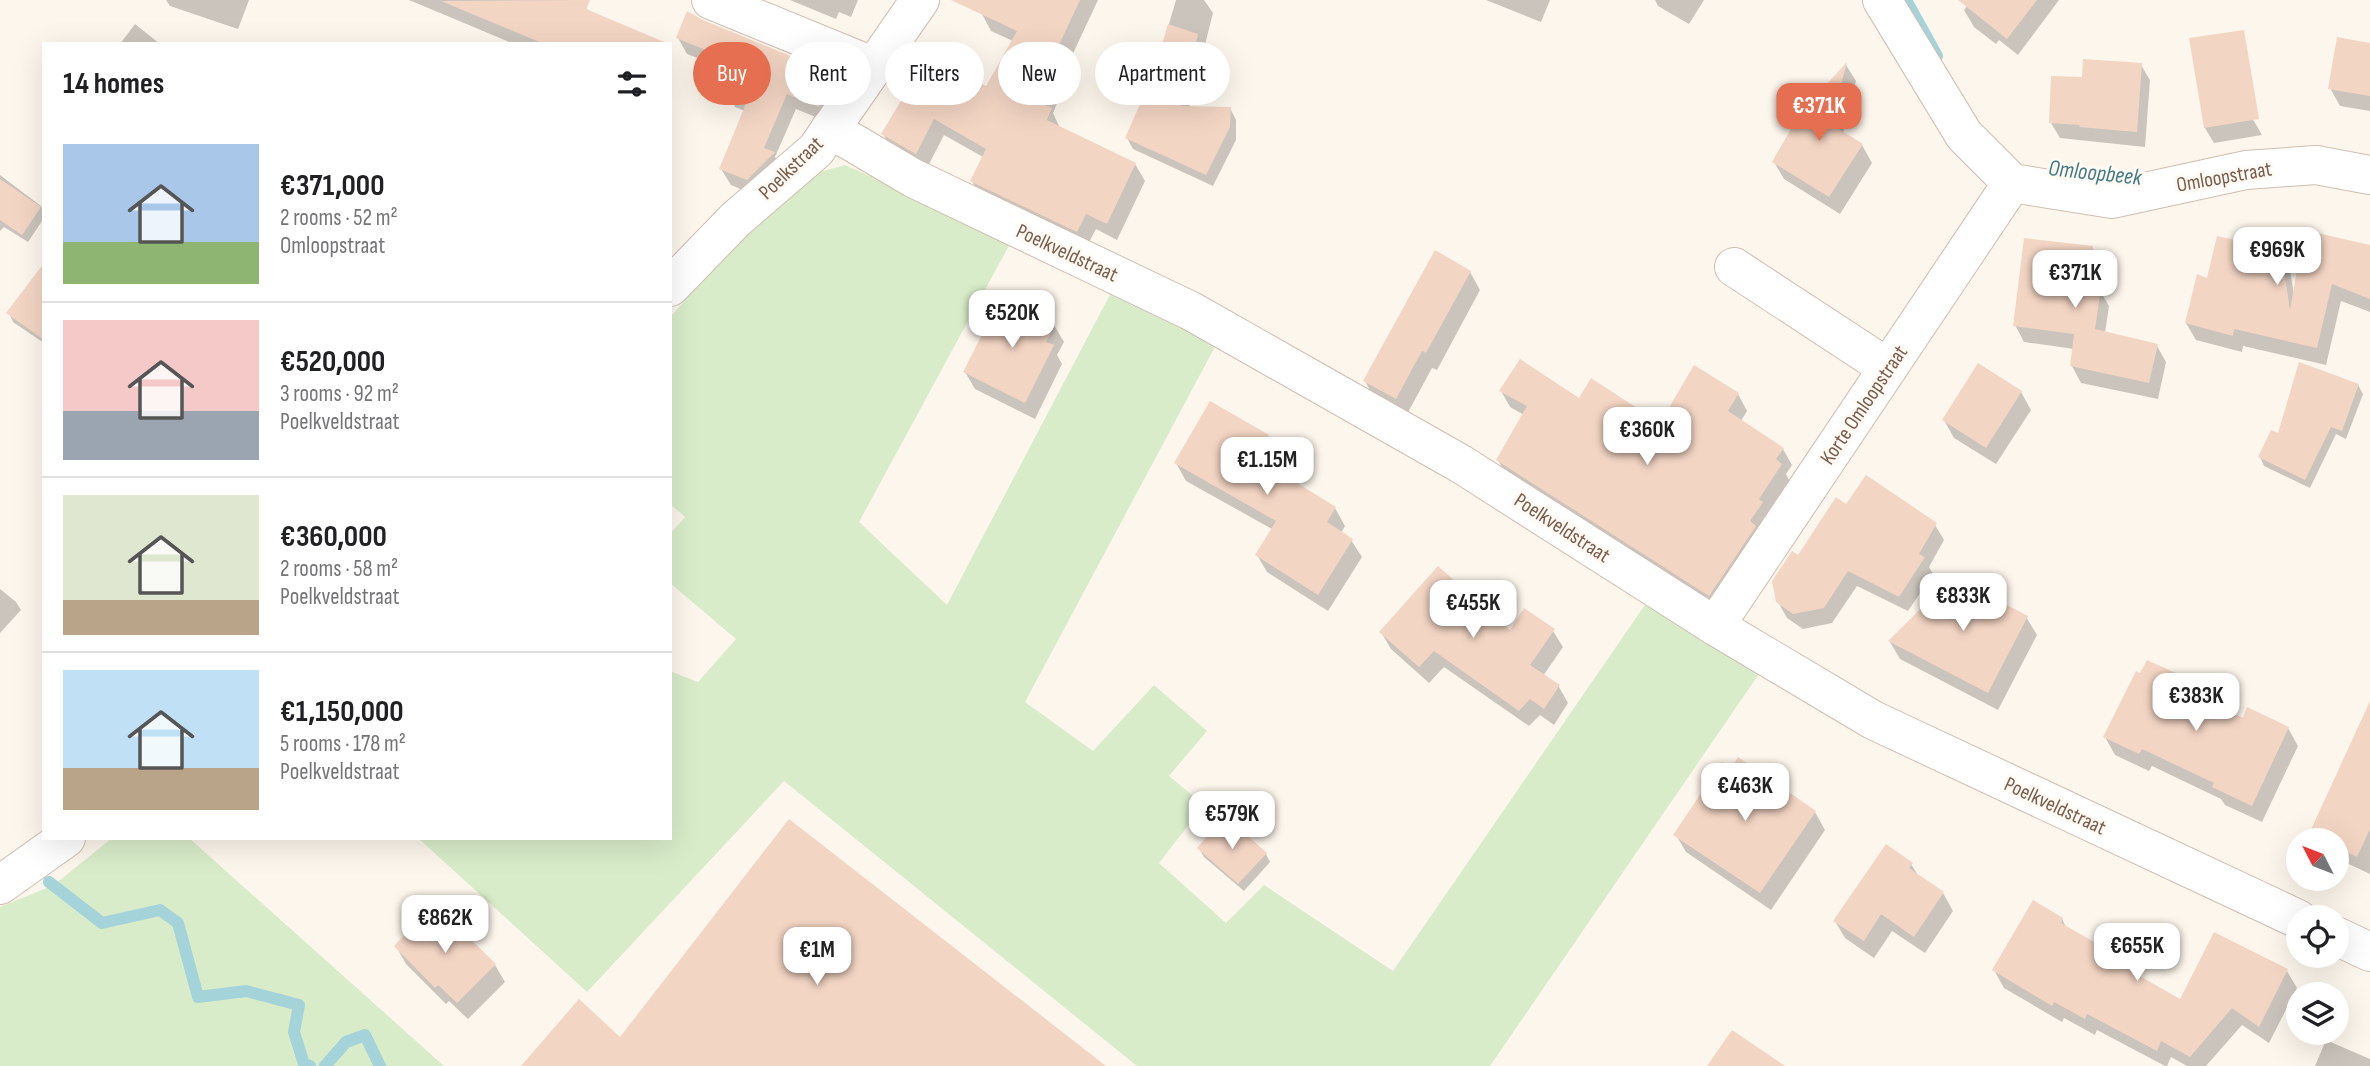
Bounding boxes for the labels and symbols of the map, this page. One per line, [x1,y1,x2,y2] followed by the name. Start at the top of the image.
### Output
[1770,83,1868,143] pin: €371K
[754,131,828,205] street label: Poelkstraat
[2047,154,2144,192] water label: Omloopbeek
[2175,156,2273,198] street label: Omloopstraat
[1012,219,1122,287] street label: Poelkveldstraat
[2228,228,2326,287] pin: €969K
[2026,250,2124,310] pin: €371K
[963,290,1061,350] pin: €520K
[1815,341,1913,469] street label: Korte Omloopstraat
[1598,407,1696,467] pin: €360K
[1210,438,1324,497] pin: €1.15M
[1509,488,1615,568] street label: Poelkveldstraat
[1914,574,2012,633] pin: €833K
[1424,580,1522,640] pin: €455K
[2147,674,2245,733] pin: €383K
[1696,764,1794,823] pin: €463K
[2000,772,2110,840] street label: Poelkveldstraat
[1183,792,1281,851] pin: €579K
[2286,828,2348,891] north arrow
[396,895,494,955] pin: €862K
[2088,923,2186,983] pin: €655K
[783,928,851,987] pin: €1M

